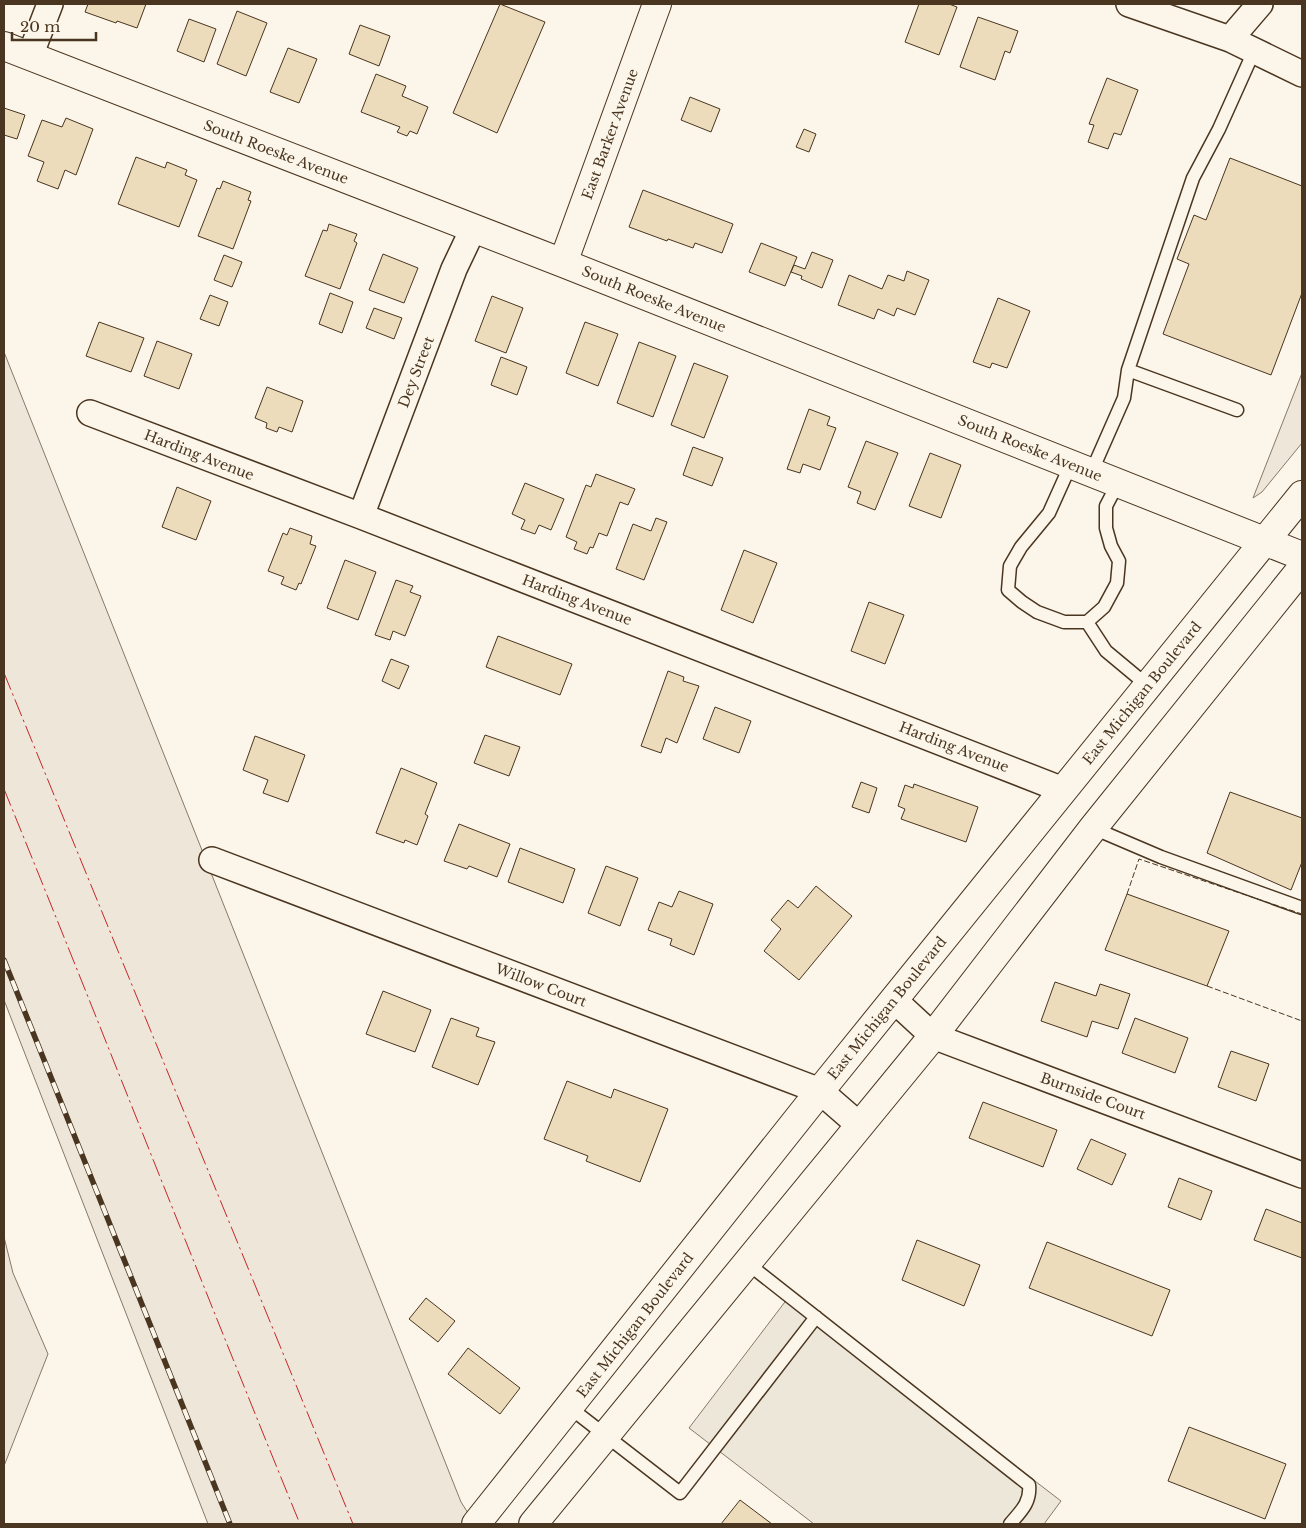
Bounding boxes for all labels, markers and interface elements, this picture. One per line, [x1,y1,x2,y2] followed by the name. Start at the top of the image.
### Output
[12,10,96,42] scale bar
[20,17,60,36] text: 20 m
[578,66,642,202] street label: East Barker Avenue
[201,116,351,188] street label: South Roeske Avenue
[579,262,729,336] street label: South Roeske Avenue
[394,333,438,410] street label: Dey Street
[955,411,1105,485] street label: South Roeske Avenue
[142,426,256,484] street label: Harding Avenue
[520,571,634,629] street label: Harding Avenue
[1079,617,1206,768] street label: East Michigan Boulevard
[897,718,1011,776] street label: Harding Avenue
[824,932,951,1083] street label: East Michigan Boulevard
[492,959,590,1011] street label: Willow Court
[1038,1069,1149,1124] street label: Burnside Court
[573,1248,698,1401] street label: East Michigan Boulevard

